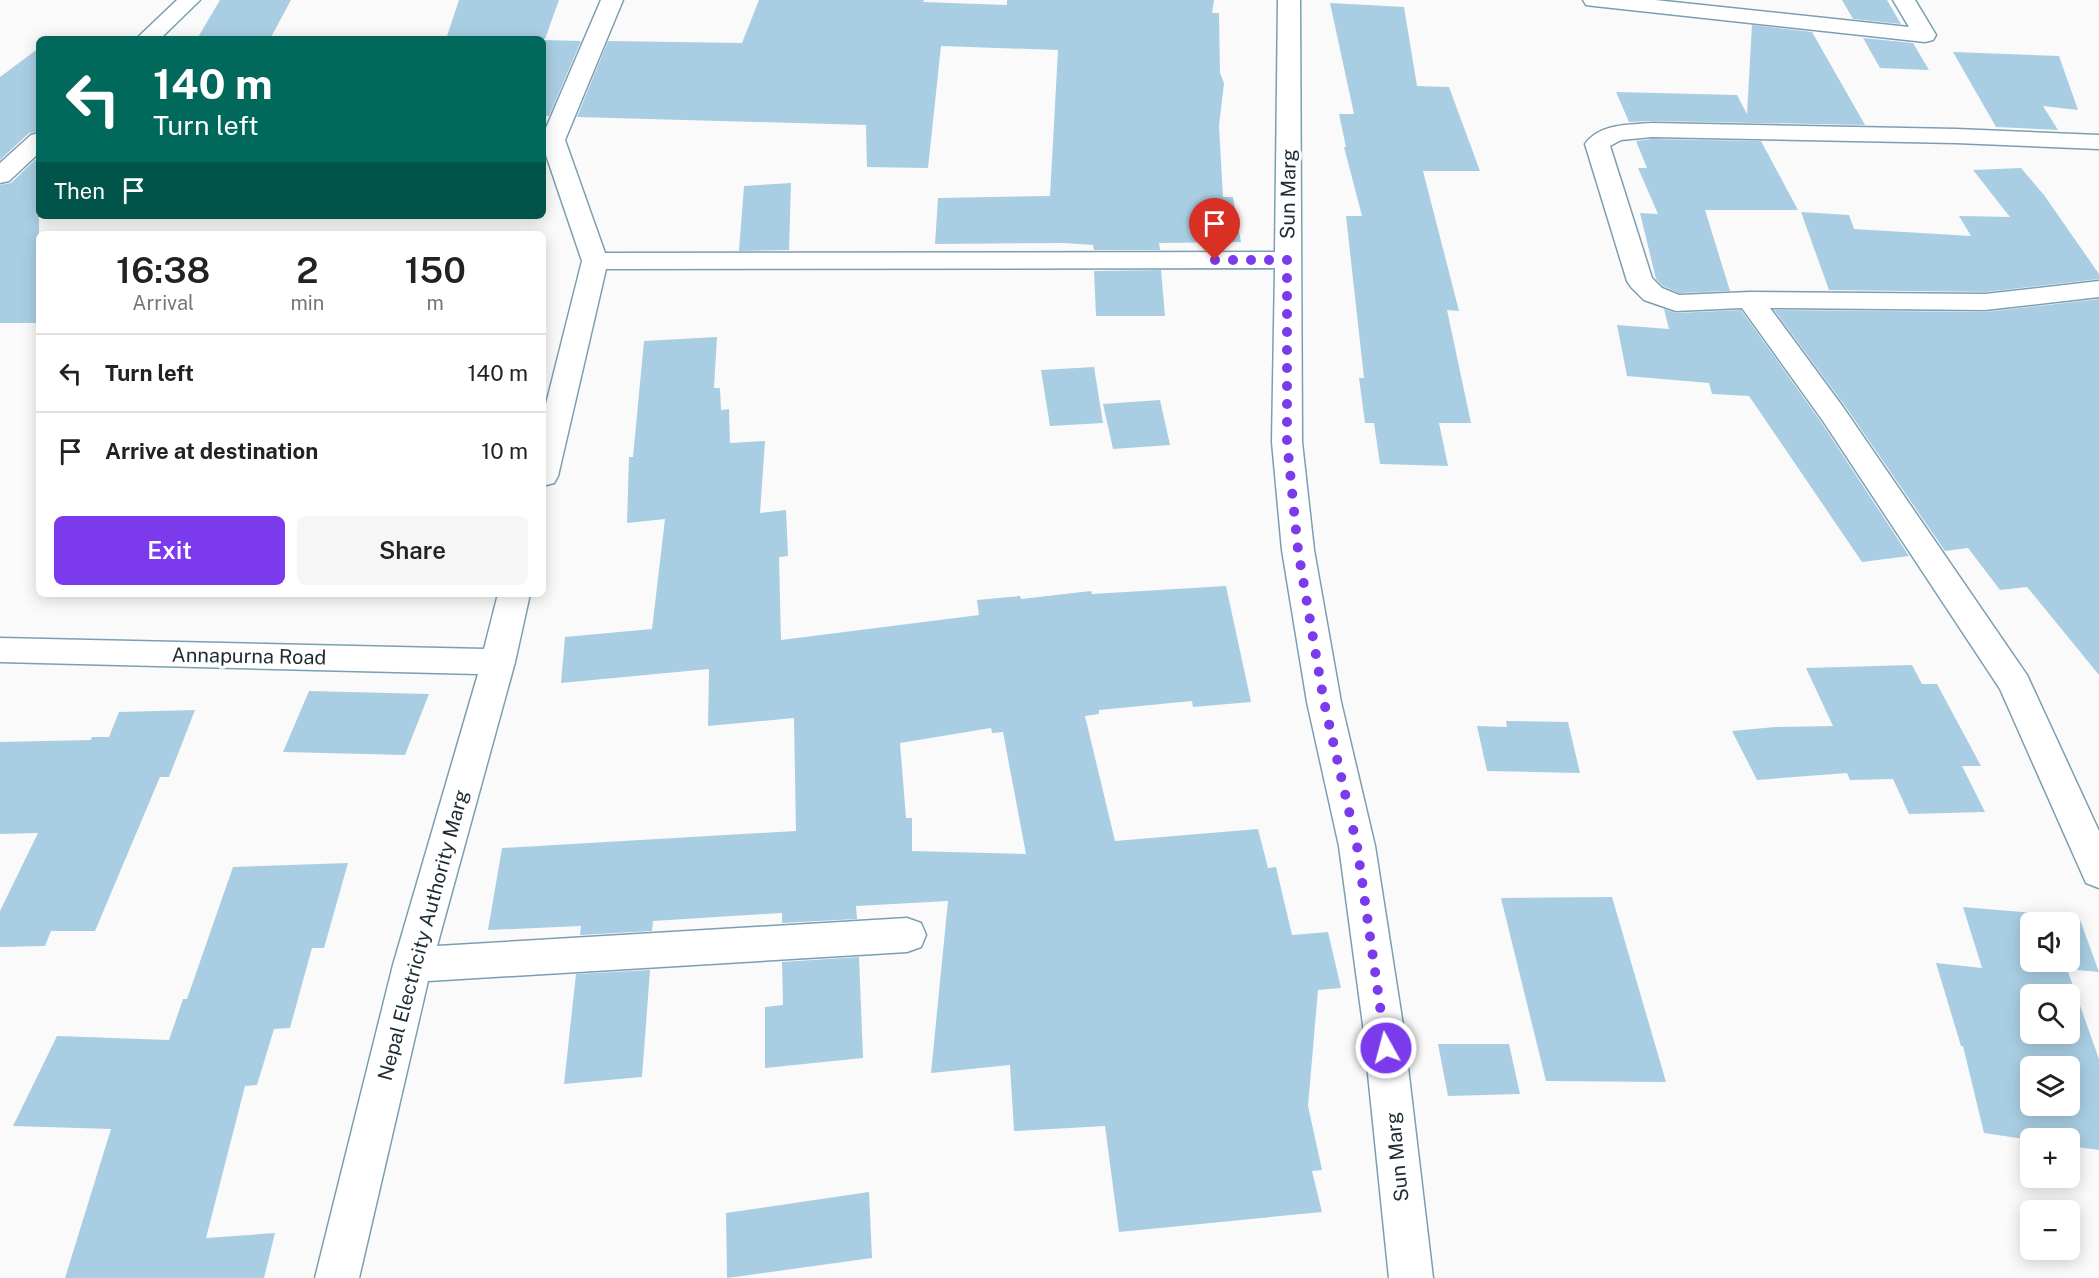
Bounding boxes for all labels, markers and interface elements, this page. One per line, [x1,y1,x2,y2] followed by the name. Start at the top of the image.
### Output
[153,59,273,108] text: 140 m
[54,60,132,138] icon: left
[153,109,259,141] text: Turn left
[1275,149,1301,239] street label: Sun Marg
[117,174,150,207] icon: arrive
[54,178,105,204] text: Then
[1189,198,1240,260] pin
[1198,207,1231,240] icon: arrive
[116,249,210,291] text: 16:38
[296,249,318,291] text: 2
[404,249,466,291] text: 150
[132,291,194,315] text: Arrival
[290,291,324,315] text: min
[426,291,444,315] text: m
[54,357,87,390] icon: left
[105,360,194,386] text: Turn left
[467,360,528,386] text: 140 m
[54,435,87,468] icon: arrive
[105,438,318,464] text: Arrive at destination
[481,438,528,464] text: 10 m
[54,516,285,585] button: Exit
[297,516,528,585] button: Share
[172,643,326,669] street label: Annapurna Road
[373,787,473,1083] street label: Nepal Electricity Authority Marg
[2020,912,2080,1260] map controls
[2020,912,2080,972] button: sound
[2020,984,2080,1044] button: search
[1354,1016,1418,1080] position arrow
[2020,1056,2080,1116] button: layers
[1380,1111,1414,1203] street label: Sun Marg
[2020,1128,2080,1188] button: +
[2020,1200,2080,1260] button: −

